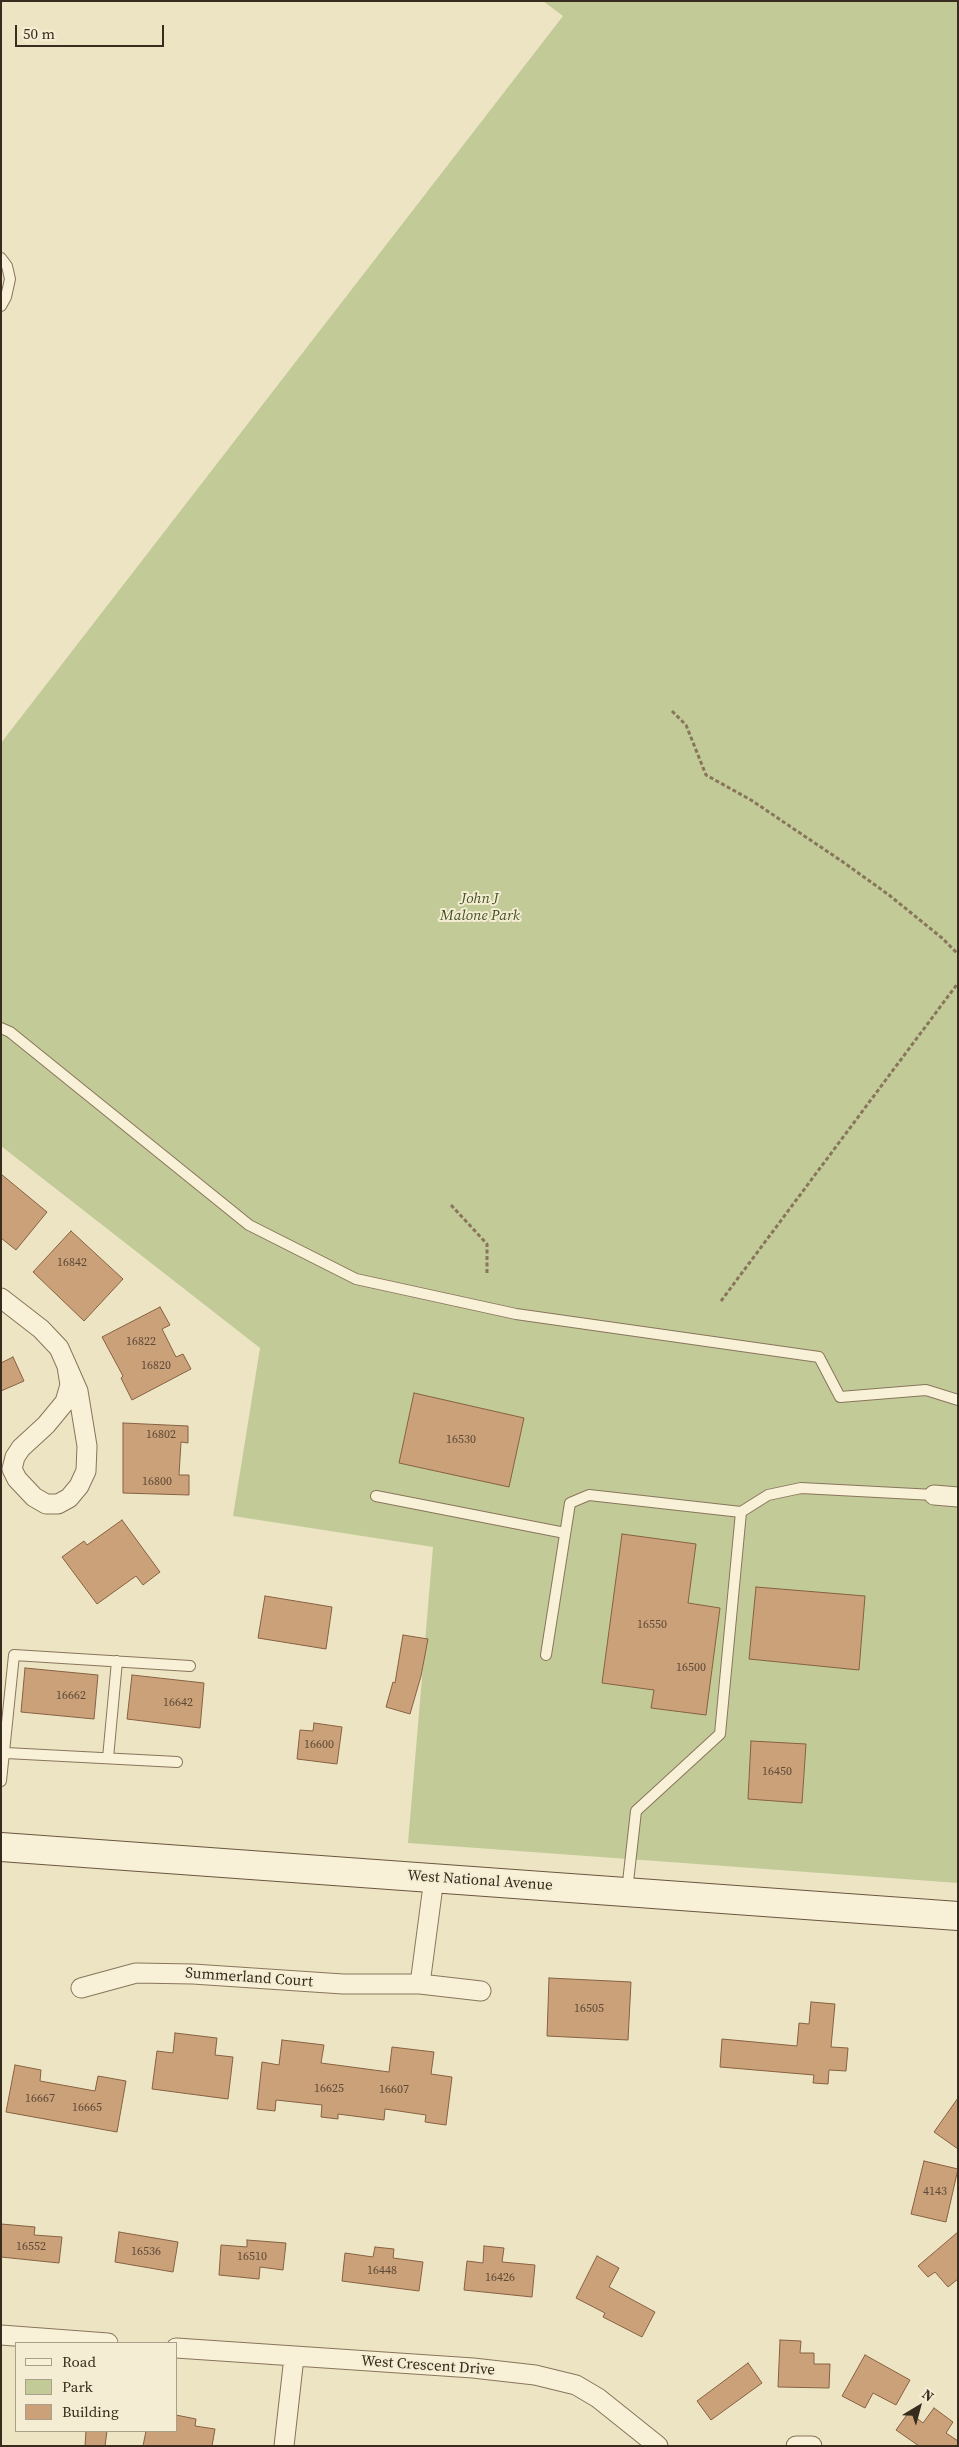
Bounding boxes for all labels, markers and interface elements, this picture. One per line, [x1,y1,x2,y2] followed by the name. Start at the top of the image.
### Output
[18,15,166,47] scale bar
[23,23,55,44] text: 50 m
[440,890,520,925] park label: John J Malone Park
[57,1256,87,1270] house number: 16842
[126,1335,156,1349] house number: 16822
[141,1359,171,1373] house number: 16820
[146,1428,176,1442] house number: 16802
[446,1433,476,1447] house number: 16530
[142,1475,172,1489] house number: 16800
[637,1618,667,1632] house number: 16550
[676,1661,706,1675] house number: 16500
[56,1689,86,1703] house number: 16662
[163,1696,193,1710] house number: 16642
[304,1738,334,1752] house number: 16600
[762,1765,792,1779] house number: 16450
[407,1867,553,1895] street label: West National Avenue
[185,1965,313,1991] street label: Summerland Court
[574,2002,604,2016] house number: 16505
[314,2082,344,2096] house number: 16625
[379,2083,409,2097] house number: 16607
[25,2092,55,2106] house number: 16667
[72,2101,102,2115] house number: 16665
[923,2185,947,2199] house number: 4143
[16,2240,46,2254] house number: 16552
[131,2245,161,2259] house number: 16536
[237,2250,267,2264] house number: 16510
[367,2264,397,2278] house number: 16448
[485,2271,515,2285] house number: 16426
[15,2342,178,2432] legend
[62,2351,96,2372] text: Road
[360,2352,496,2380] street label: West Crescent Drive
[62,2376,93,2397] text: Park
[894,2382,944,2432] north arrow
[918,2384,938,2406] text: N
[62,2401,119,2422] text: Building

